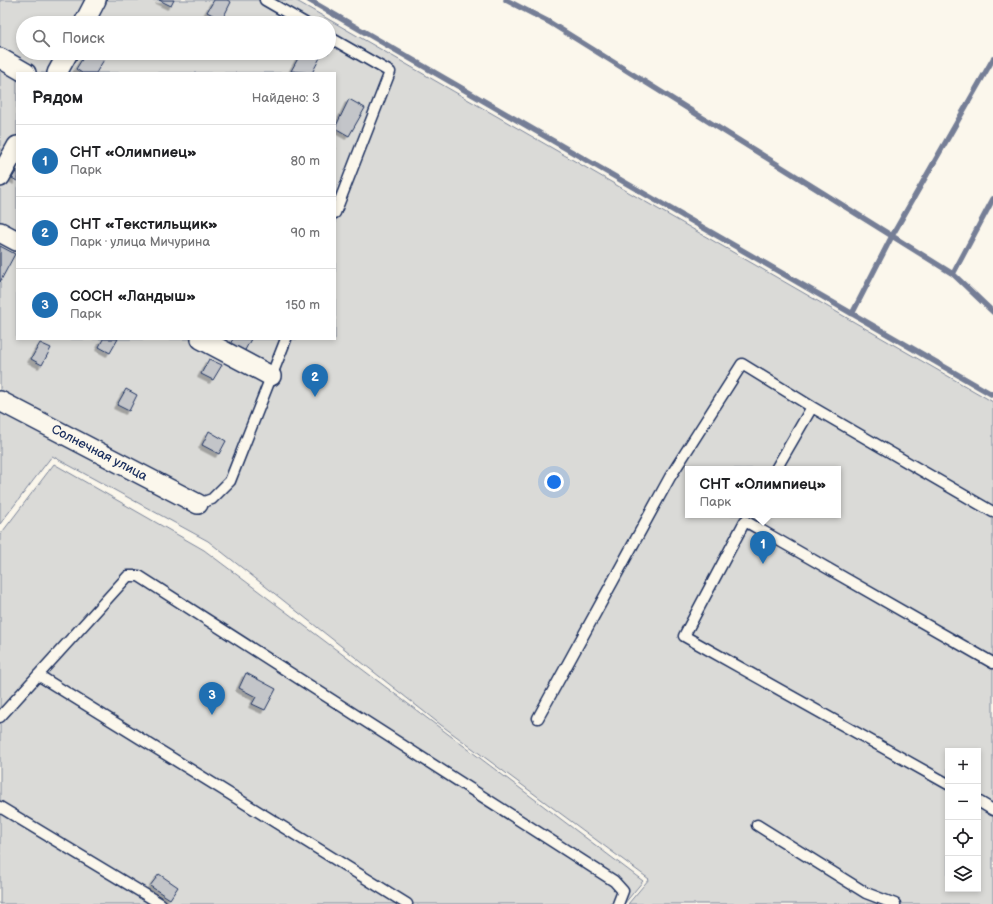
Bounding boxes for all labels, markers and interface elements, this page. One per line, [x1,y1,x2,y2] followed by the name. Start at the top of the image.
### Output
[16,16,336,60] search box
[30,27,52,49] icon: search
[62,29,105,48] text: Поиск
[32,88,83,108] text: Рядом
[252,90,320,106] text: Найдено: 3
[70,143,197,162] text: СНТ «Олимпиец»
[42,153,48,169] text: 1
[291,153,320,169] text: 80 m
[70,162,102,178] text: Парк
[70,215,218,234] text: СНТ «Текстильщик»
[41,225,49,241] text: 2
[291,225,320,241] text: 90 m
[70,234,210,250] text: Парк · улица Мичурина
[70,287,196,306] text: СОСН «Ландыш»
[41,297,49,313] text: 3
[286,297,320,313] text: 150 m
[70,306,102,322] text: Парк
[302,364,328,397] pin: 2
[49,421,150,484] street label: Солнечная улица
[685,466,841,518] popup
[544,472,564,492] your location
[700,475,826,494] text: СНТ «Олимпиец»
[700,494,731,510] text: Парк
[750,531,776,564] pin: 1
[199,682,225,715] pin: 3
[945,748,981,892] map controls
[945,748,981,784] button: +
[945,784,981,820] button: −
[945,820,981,856] button: locate
[945,856,981,892] button: layers

